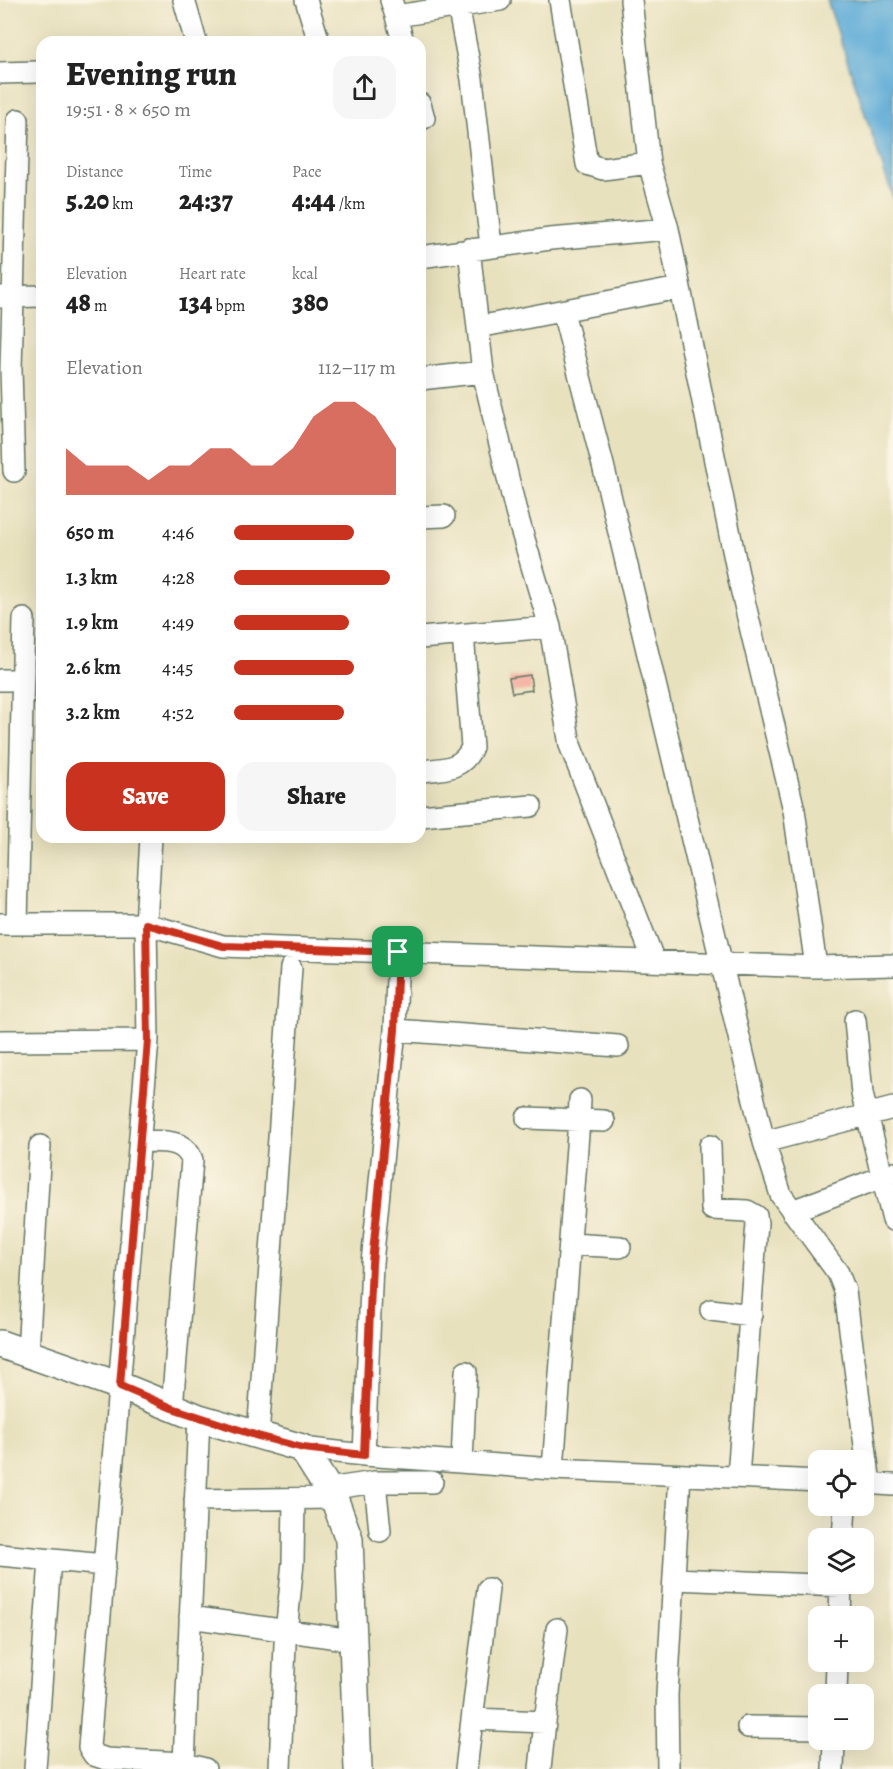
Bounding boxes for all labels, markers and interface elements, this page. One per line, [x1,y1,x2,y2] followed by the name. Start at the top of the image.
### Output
[66,51,237,96] text: Evening run
[333,56,396,119] button: share
[66,96,191,123] text: 19:51 · 8 × 650 m
[66,161,123,183] text: Distance
[179,161,212,183] text: Time
[292,161,322,183] text: Pace
[66,183,109,218] text: 5.20
[179,183,233,218] text: 24:37
[292,183,336,218] text: 4:44
[109,193,134,215] text: km
[336,193,365,215] text: /km
[66,263,127,285] text: Elevation
[179,263,246,285] text: Heart rate
[292,263,318,285] text: kcal
[66,285,91,320] text: 48
[179,285,212,320] text: 134
[292,285,328,320] text: 380
[91,295,107,317] text: m
[212,295,245,317] text: bpm
[66,354,143,381] text: Elevation
[318,354,396,381] text: 112–117 m
[66,519,114,546] text: 650 m
[162,519,194,546] text: 4:46
[66,564,118,591] text: 1.3 km
[162,564,195,591] text: 4:28
[66,609,119,636] text: 1.9 km
[162,609,194,636] text: 4:49
[66,654,121,681] text: 2.6 km
[162,654,193,681] text: 4:45
[66,699,120,726] text: 3.2 km
[162,699,194,726] text: 4:52
[66,762,225,831] button: Save
[237,762,396,831] button: Share
[372,926,423,977] pin
[381,935,414,968] icon: arrive
[808,1450,874,1750] map controls
[808,1450,874,1516] button: locate
[808,1528,874,1594] button: layers
[808,1606,874,1672] button: +
[808,1684,874,1750] button: −

